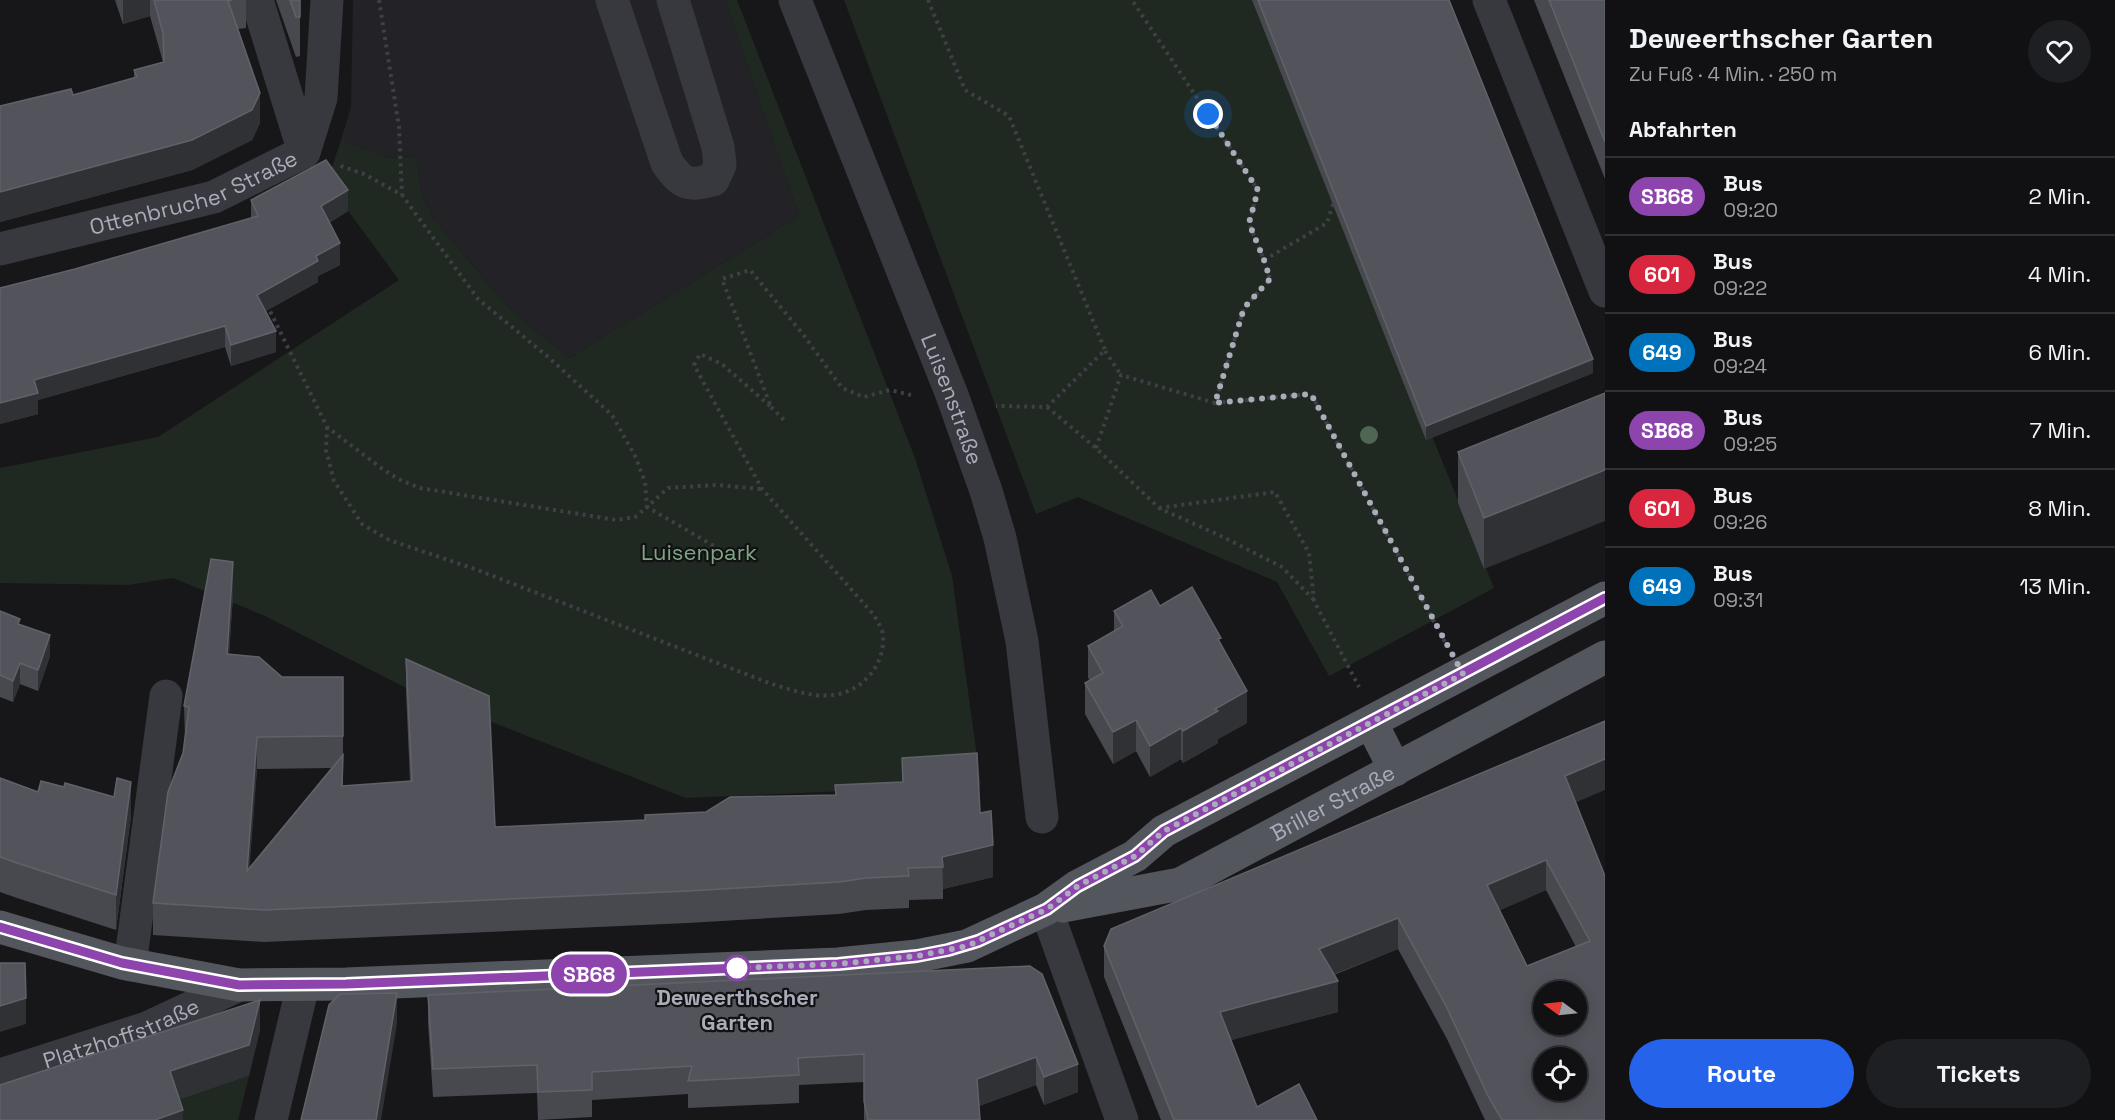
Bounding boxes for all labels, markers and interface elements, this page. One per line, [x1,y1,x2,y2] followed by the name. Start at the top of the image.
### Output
[1629,20,1933,56] text: Deweerthscher Garten
[2028,20,2091,83] button: heart
[1629,61,1837,87] text: Zu Fuß · 4 Min. · 250 m
[1193,99,1223,129] your location
[1629,115,1737,143] text: Abfahrten
[87,144,302,241] street label: Ottenbrucher Straße
[1723,169,1763,197] text: Bus
[2029,182,2091,210] text: 2 Min.
[1641,183,1693,210] text: SB68
[1723,197,1778,223] text: 09:20
[1713,247,1753,275] text: Bus
[2028,260,2091,288] text: 4 Min.
[1644,261,1680,288] text: 601
[1713,275,1767,301] text: 09:22
[1713,325,1753,353] text: Bus
[915,329,990,468] street label: Luisenstraße
[2028,338,2091,366] text: 6 Min.
[1642,339,1682,366] text: 649
[1713,353,1767,379] text: 09:24
[1723,403,1763,431] text: Bus
[2029,416,2091,444] text: 7 Min.
[1641,417,1693,444] text: SB68
[1723,431,1777,457] text: 09:25
[1713,481,1753,509] text: Bus
[2028,494,2091,522] text: 8 Min.
[1644,495,1680,522] text: 601
[1713,509,1767,535] text: 09:26
[641,538,757,566] park label: Luisenpark
[1713,559,1753,587] text: Bus
[2019,572,2091,600] text: 13 Min.
[1642,573,1682,600] text: 649
[1713,587,1763,613] text: 09:31
[1266,758,1400,847] street label: Briller Straße
[547,954,631,994] line badge: SB68
[724,955,750,981] marker: Deweerthscher Garten
[563,961,615,988] text: SB68
[1533,981,1587,1035] north arrow
[1533,981,1587,1101] map controls
[656,983,818,1036] place label: Deweerthscher Garten
[39,992,204,1074] street label: Platzhoffstraße
[1629,1039,1854,1108] button: Route
[1866,1039,2091,1108] button: Tickets
[1533,1047,1587,1101] button: locate

